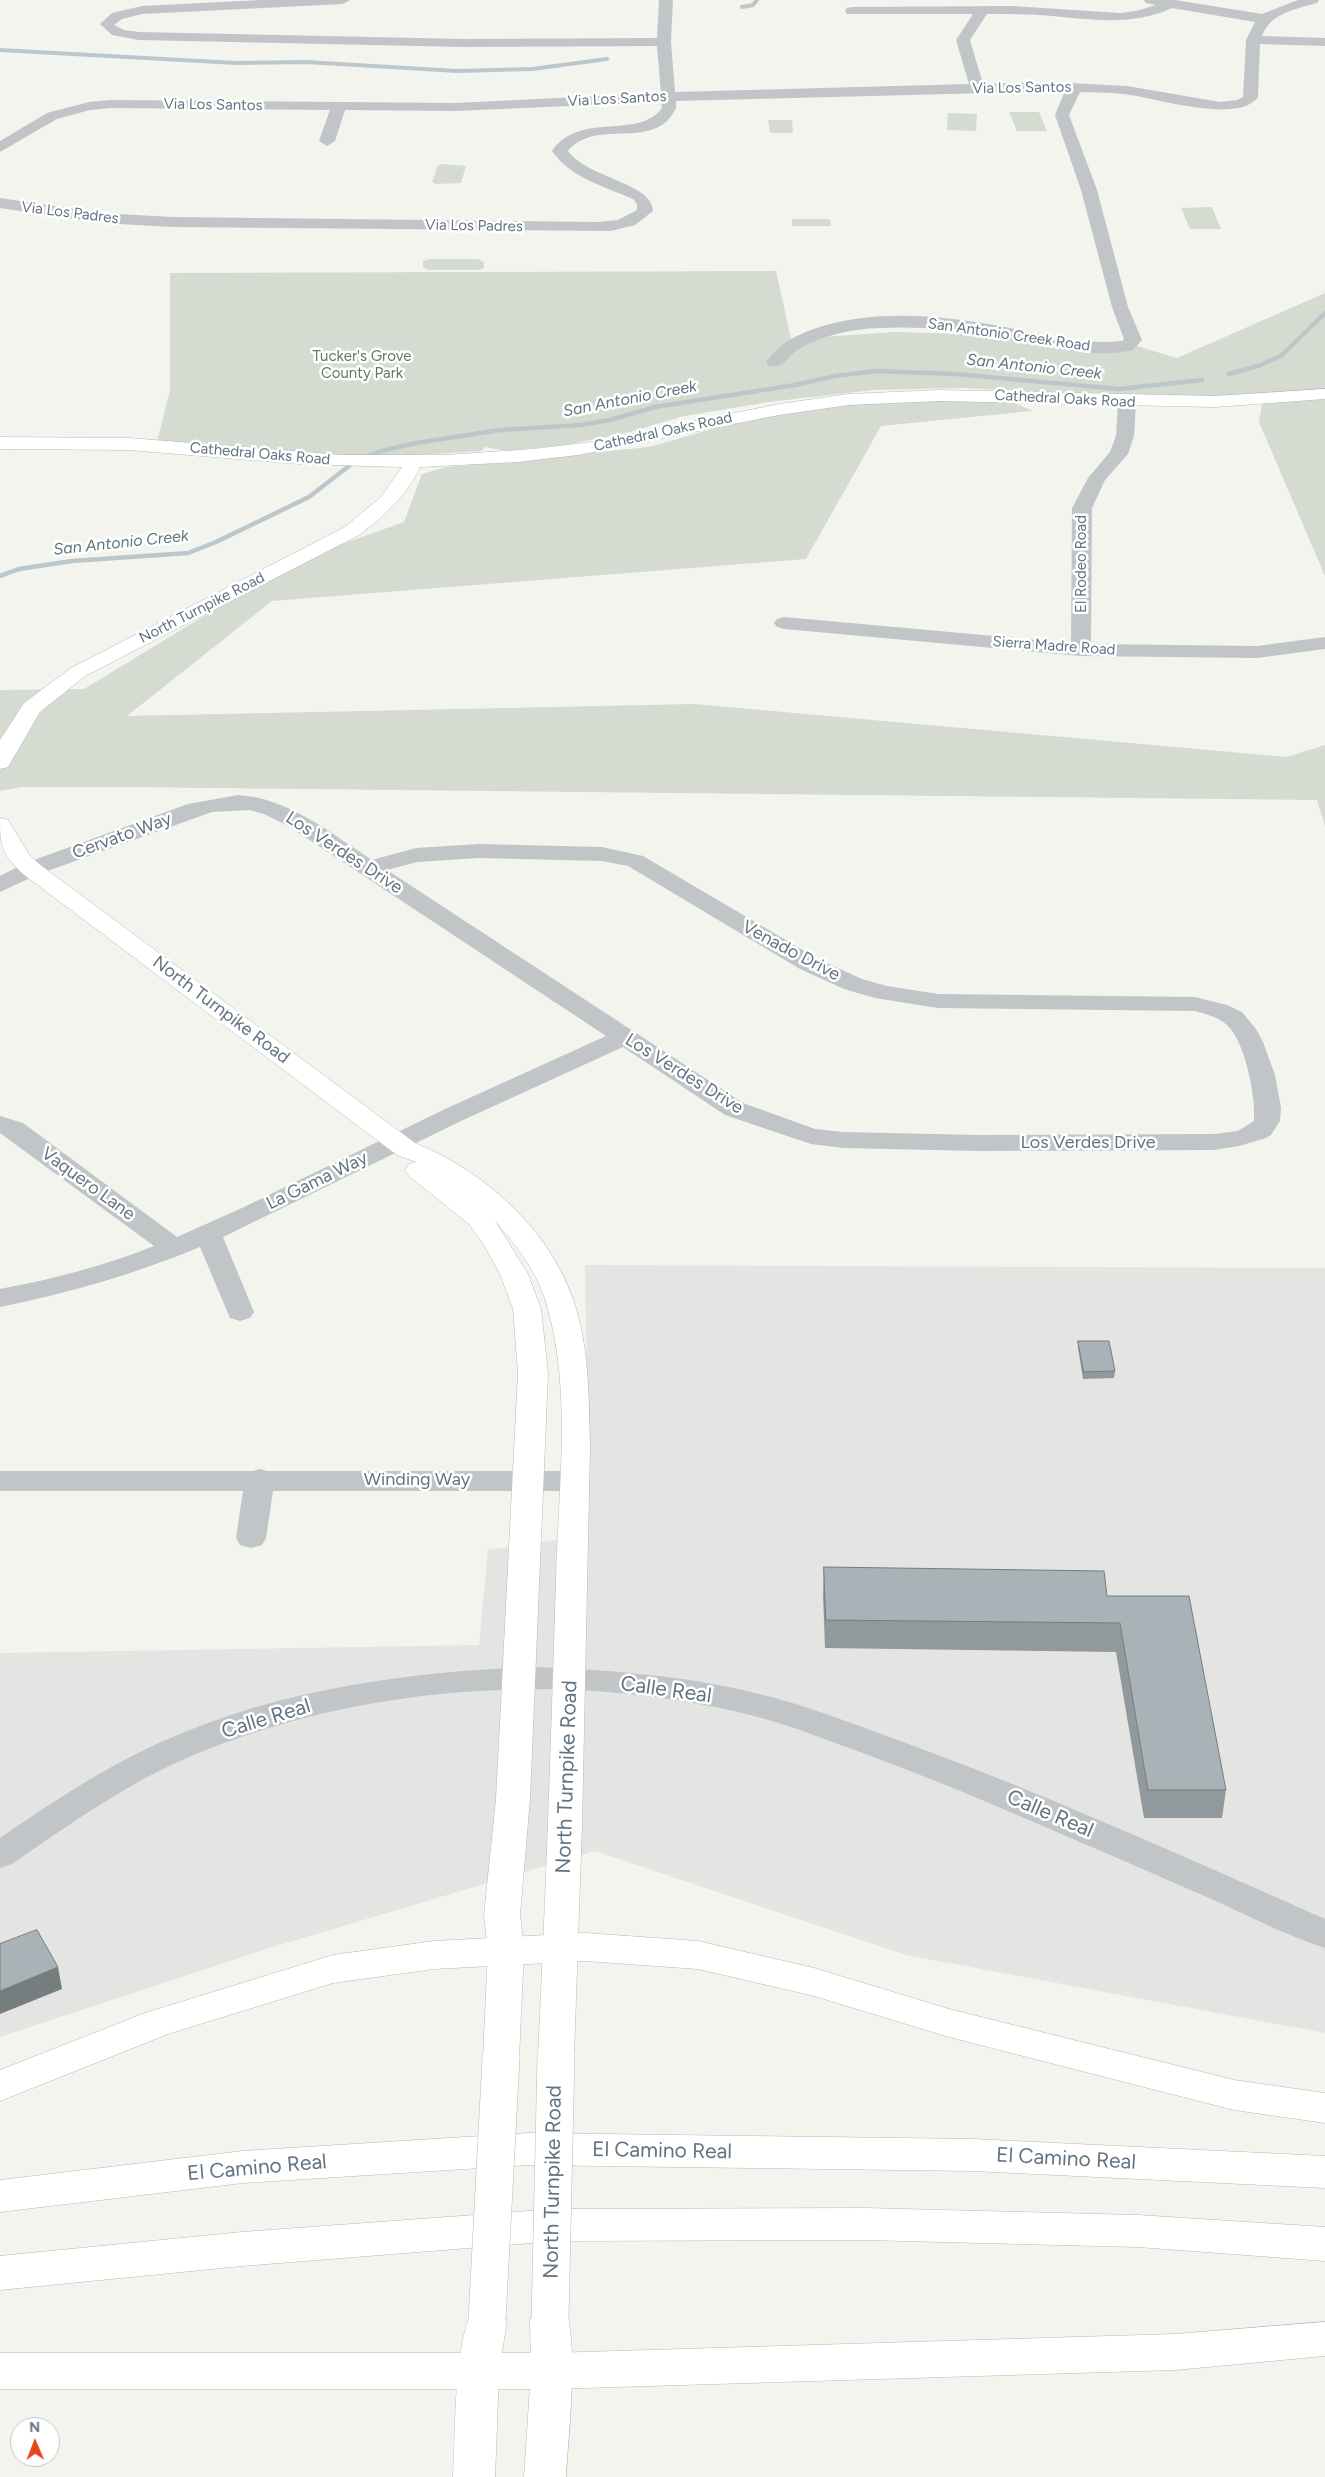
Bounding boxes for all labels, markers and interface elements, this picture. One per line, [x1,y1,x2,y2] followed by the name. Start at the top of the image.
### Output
[972,78,1072,98] street label: Via Los Santos
[567,87,667,111] street label: Via Los Santos
[163,95,263,115] street label: Via Los Santos
[20,198,120,228] street label: Via Los Padres
[425,216,523,236] street label: Via Los Padres
[927,315,1091,355] street label: San Antonio Creek Road
[313,348,411,383] park label: Tucker's Grove County Park
[966,350,1102,384] water label: San Antonio Creek
[562,377,698,421] water label: San Antonio Creek
[994,386,1136,412] street label: Cathedral Oaks Road
[592,409,734,455] street label: Cathedral Oaks Road
[189,439,331,469] street label: Cathedral Oaks Road
[1073,515,1091,613] street label: El Rodeo Road
[53,526,189,560] water label: San Antonio Creek
[136,569,268,647] street label: North Turnpike Road
[992,633,1116,659] street label: Sierra Madre Road
[281,807,407,899] street label: Los Verdes Drive
[69,808,175,864] street label: Cervato Way
[738,916,844,986] street label: Venado Drive
[148,951,294,1069] street label: North Turnpike Road
[621,1029,747,1119] street label: Los Verdes Drive
[1020,1132,1156,1154] street label: Los Verdes Drive
[37,1143,139,1225] street label: Vaquero Lane
[263,1147,371,1215] street label: La Gama Way
[364,1469,470,1491] street label: Winding Way
[619,1671,713,1709] street label: Calle Real
[551,1680,583,1874] street label: North Turnpike Road
[218,1694,314,1744] street label: Calle Real
[1003,1784,1097,1844] street label: Calle Real
[539,2085,567,2279] street label: North Turnpike Road
[592,2137,732,2165] street label: El Camino Real
[996,2143,1136,2175] street label: El Camino Real
[186,2149,328,2187] street label: El Camino Real
[10,2417,60,2467] north arrow
[29,2419,40,2436] text: N

